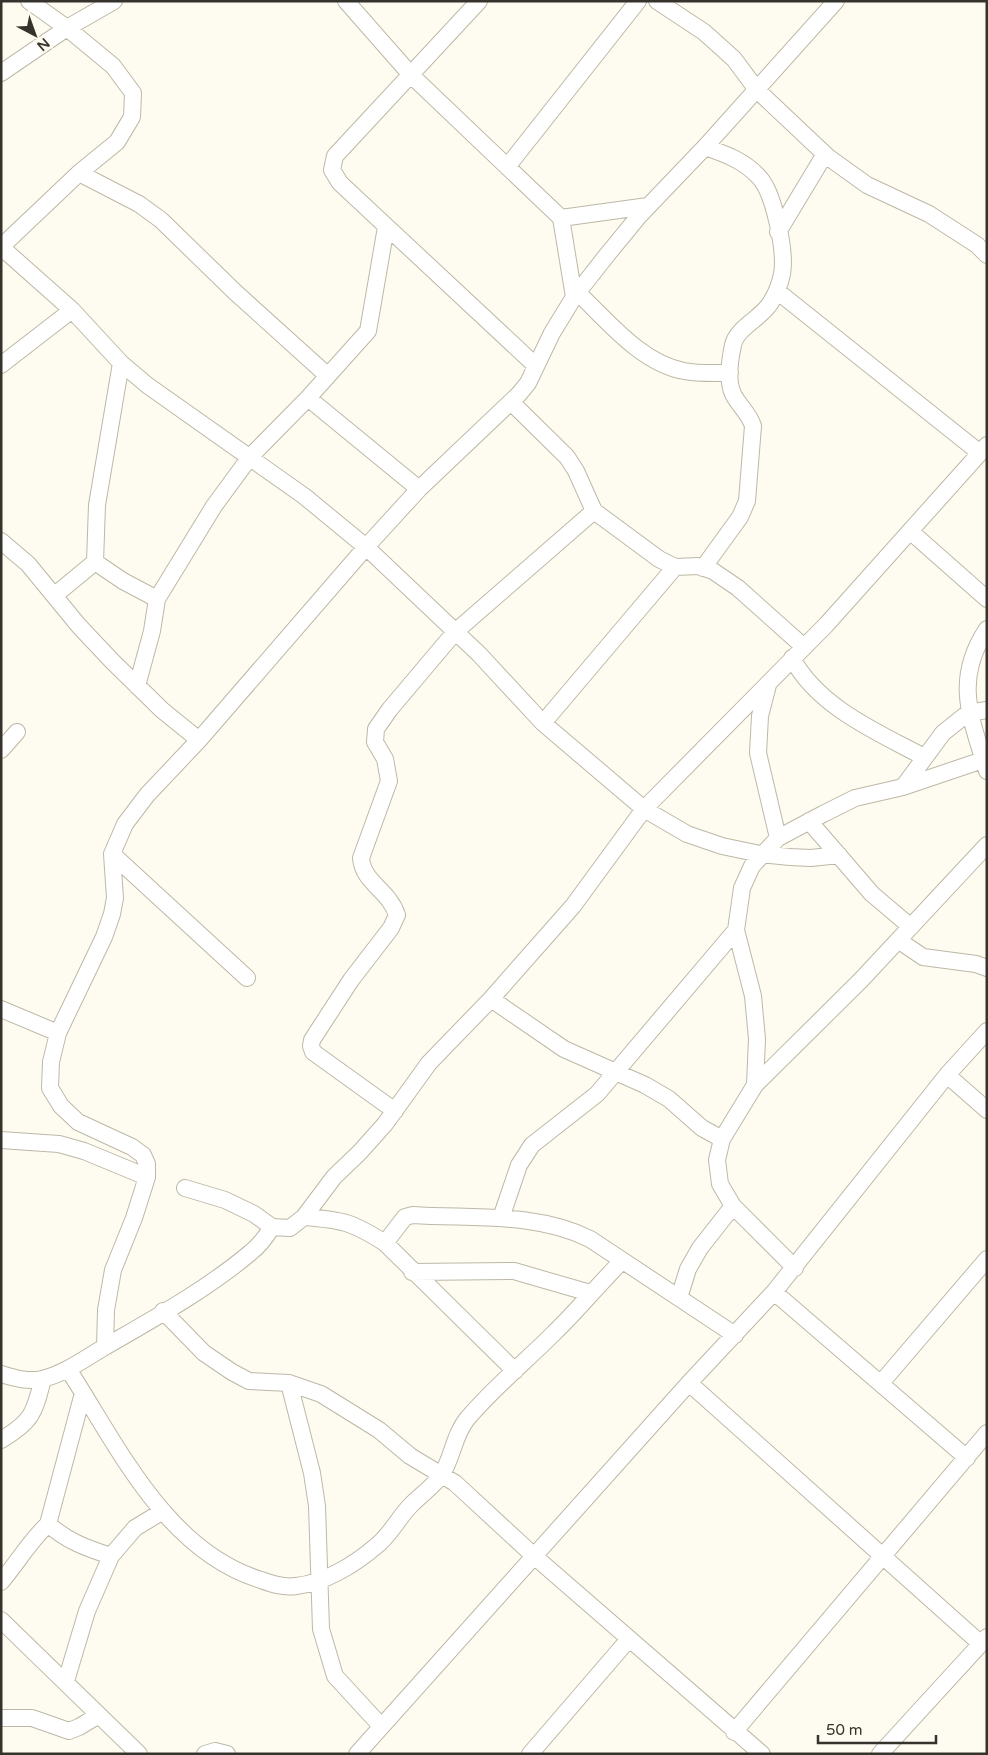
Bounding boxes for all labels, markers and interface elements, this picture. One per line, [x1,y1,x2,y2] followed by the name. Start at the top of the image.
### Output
[10,10,60,60] north arrow
[33,34,53,55] text: N
[818,1712,936,1744] scale bar
[826,1721,863,1739] text: 50 m

